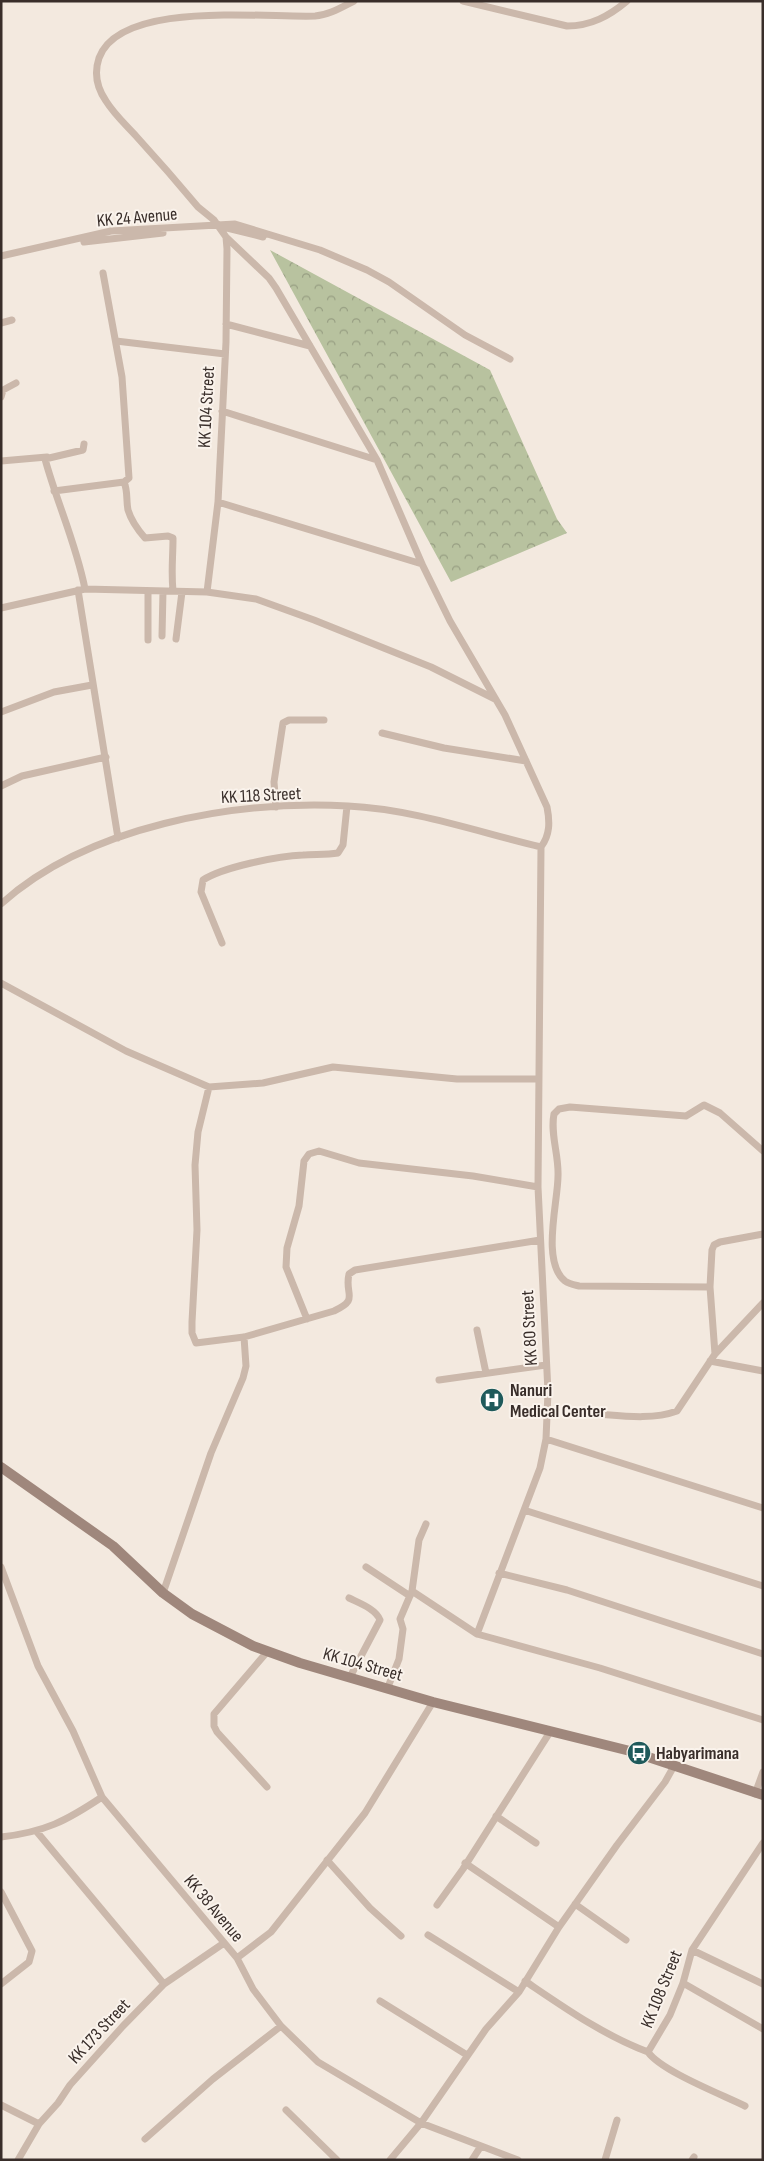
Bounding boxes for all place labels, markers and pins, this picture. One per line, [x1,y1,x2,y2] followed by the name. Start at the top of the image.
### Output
[510,1380,606,1422] place label: Nanuri Medical Center
[479,1387,505,1413] hospital icon: Nanuri Medical Center
[626,1740,652,1766] bus stop icon: Habyarimana
[656,1743,739,1764] place label: Habyarimana

